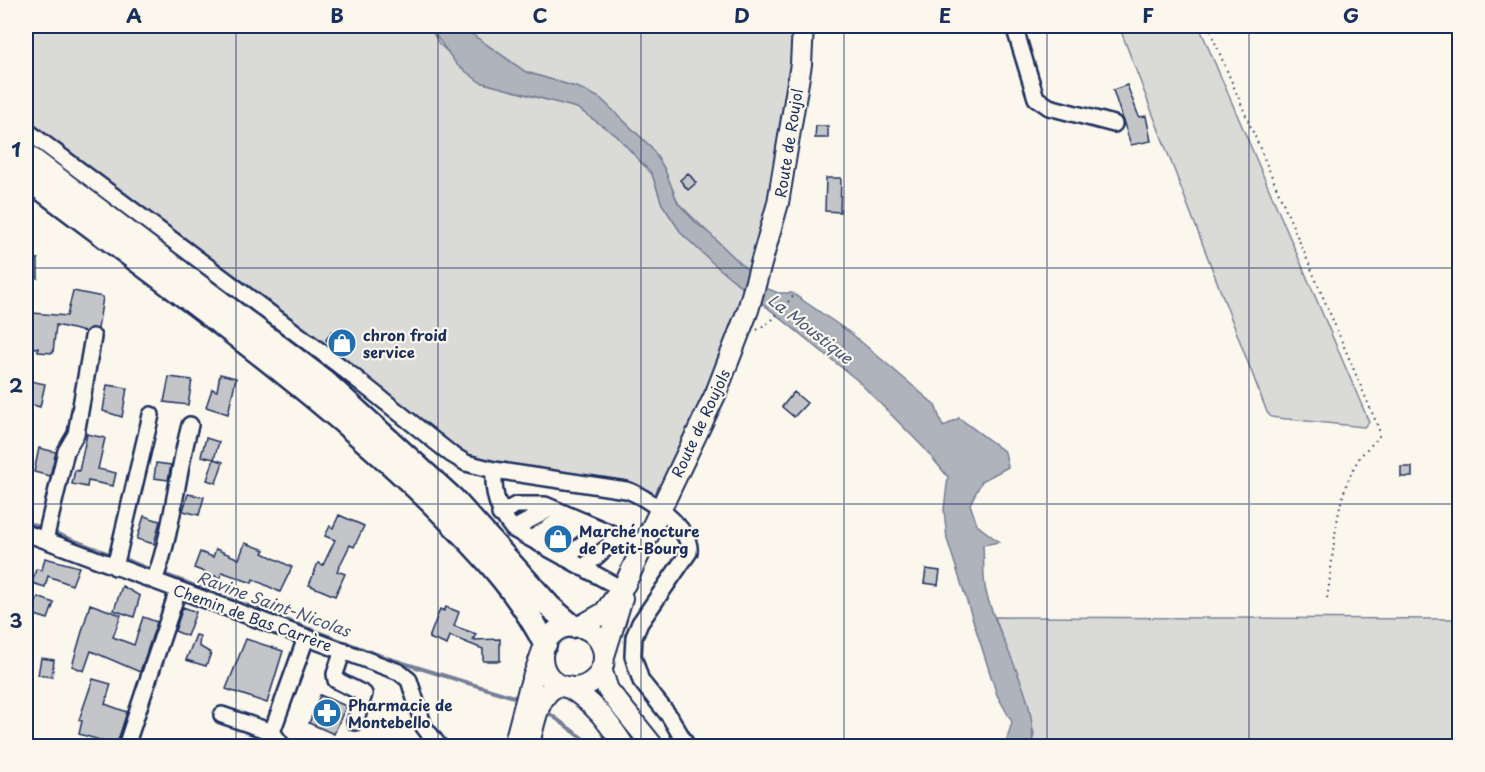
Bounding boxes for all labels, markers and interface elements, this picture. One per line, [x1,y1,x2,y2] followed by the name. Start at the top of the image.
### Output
[126,0,142,30] text: A
[330,0,344,30] text: B
[532,0,548,30] text: C
[734,0,750,30] text: D
[939,0,951,30] text: E
[1142,0,1154,30] text: F
[1343,0,1359,30] text: G
[768,87,808,199] street label: Route de Roujol
[11,134,21,164] text: 1
[764,287,859,370] water label: La Moustique
[363,323,447,363] place label: chron froid service
[326,327,358,359] shop icon: chron froid service
[665,365,735,481] street label: Route de Roujols
[9,370,23,400] text: 2
[579,519,700,559] place label: Marché nocture de Petit-Bourg
[542,523,574,555] shop icon: Marché nocture de Petit-Bourg
[194,564,355,642] water label: Ravine Saint-Nicolas
[170,578,336,656] street label: Chemin de Bas Carrère
[9,605,23,635] text: 3
[348,693,452,733] place label: Pharmacie de Montebello
[311,697,343,729] pharmacy icon: Pharmacie de Montebello

